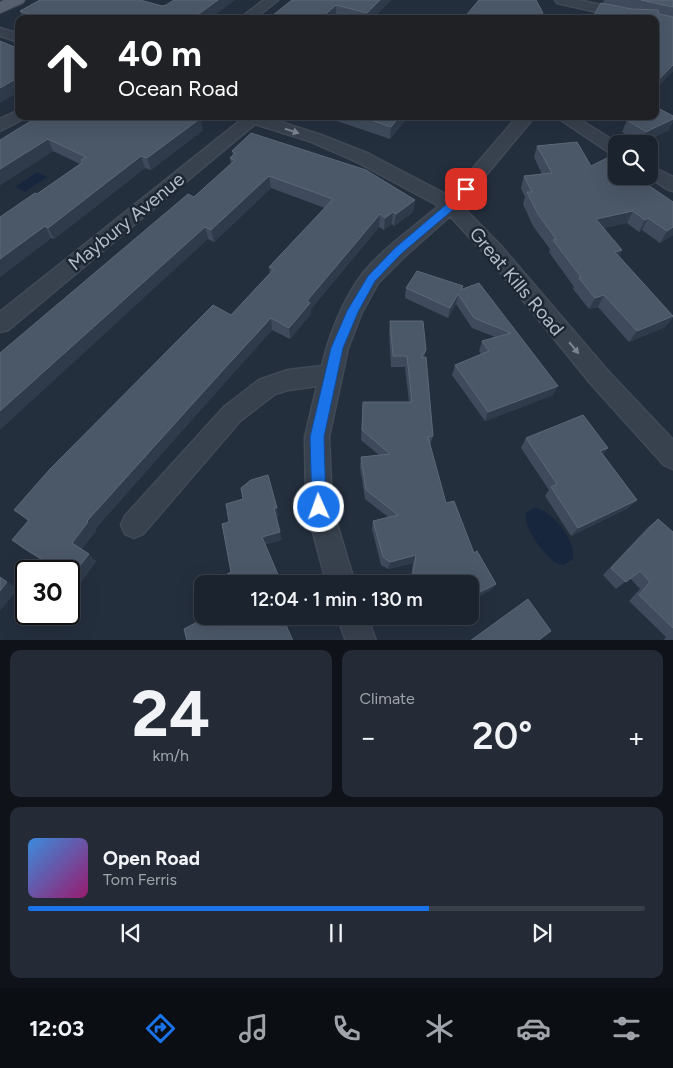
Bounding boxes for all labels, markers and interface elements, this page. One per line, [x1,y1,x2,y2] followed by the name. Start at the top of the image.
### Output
[118,33,202,75] text: 40 m
[35,35,100,100] icon: ahead
[118,75,239,102] text: Ocean Road
[285,127,300,135] one-way arrow
[608,135,658,185] map controls
[608,135,658,185] button: search
[64,168,189,275] street label: Maybury Avenue
[445,168,487,210] pin
[452,175,480,203] icon: arrive
[465,222,569,340] street label: Great Kills Road
[568,342,580,354] one-way arrow
[292,480,344,532] position arrow
[15,560,80,625] speed limit sign: 30
[250,588,423,611] text: 12:04 · 1 min · 130 m
[131,674,210,752] text: 24
[360,689,415,708] text: Climate
[472,713,532,759] text: 20°
[360,720,377,754] text: −
[628,720,645,754] text: +
[152,746,189,765] text: km/h
[103,847,200,870] text: Open Road
[103,870,177,889] text: Tom Ferris
[117,919,145,947] icon: previous
[322,919,350,947] icon: pause
[528,919,556,947] icon: next
[143,1011,178,1046] icon: directions
[236,1011,271,1046] icon: music
[329,1011,364,1046] icon: phone
[422,1011,457,1046] icon: climate
[516,1011,551,1046] icon: car
[609,1011,644,1046] icon: filters
[29,1015,84,1042] text: 12:03

